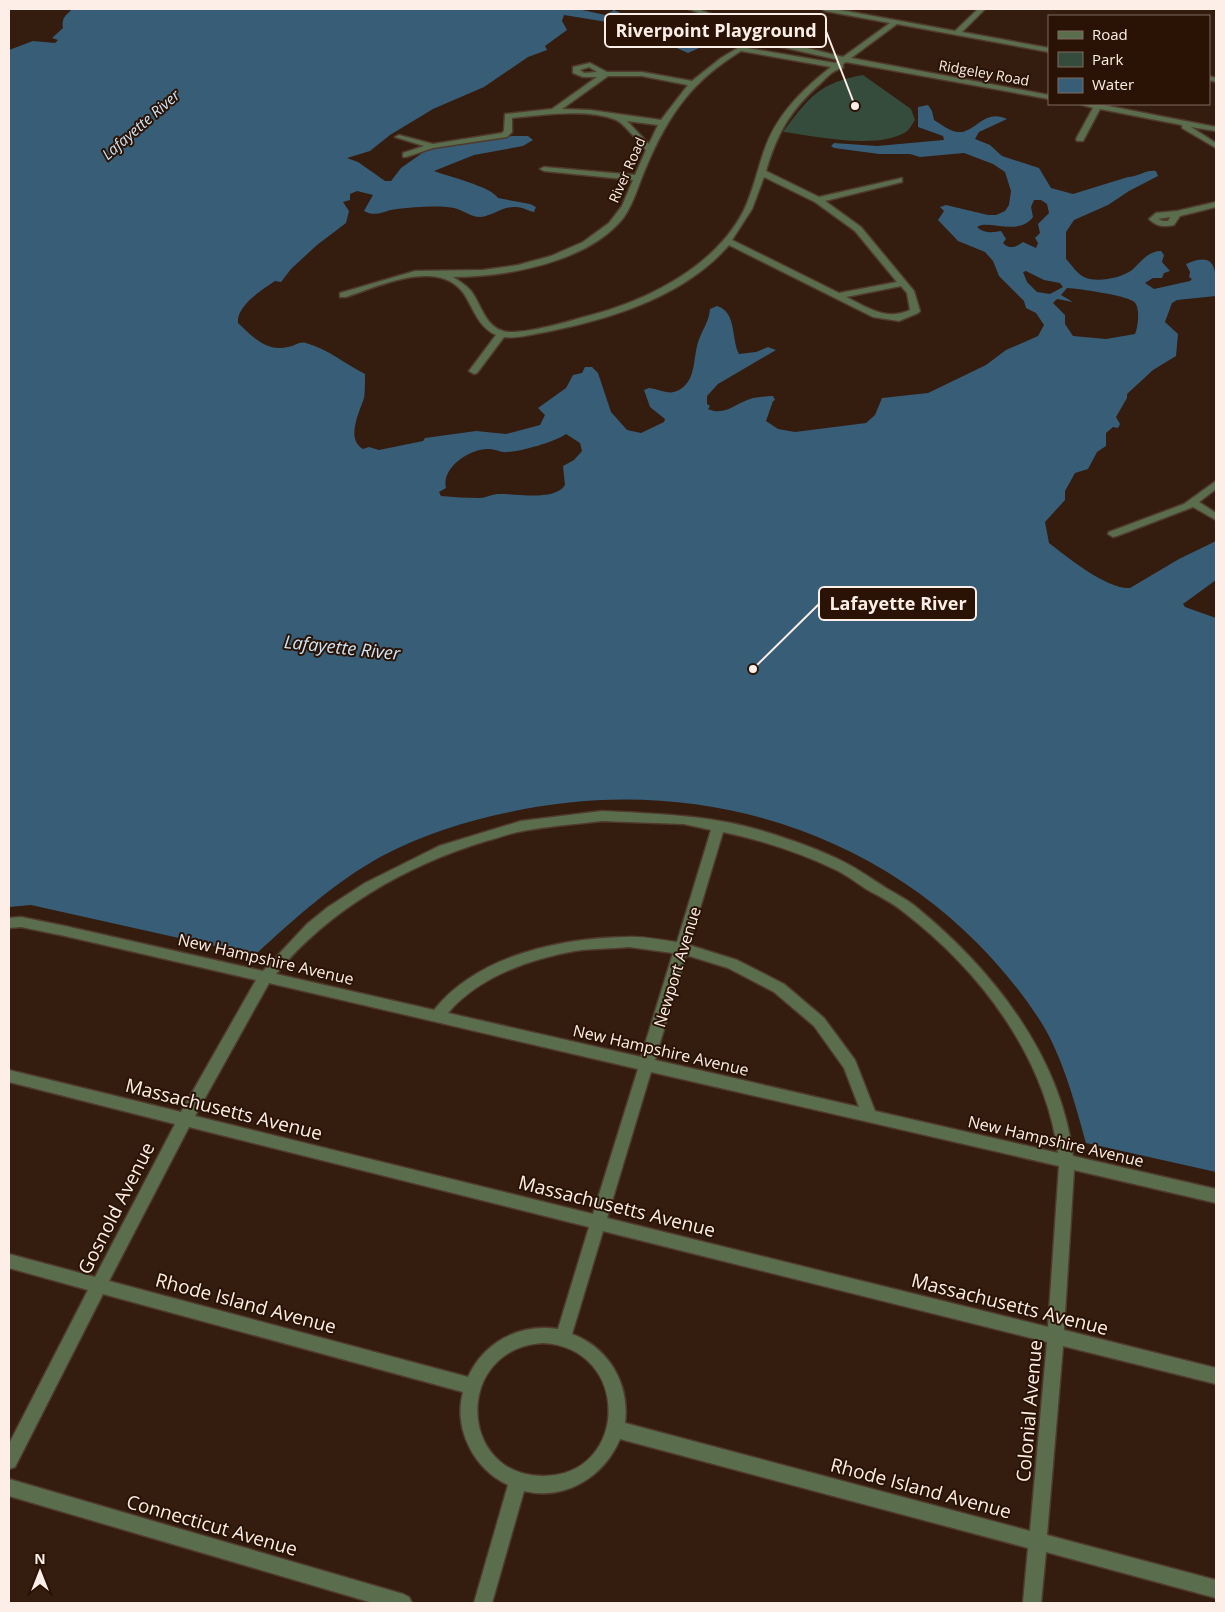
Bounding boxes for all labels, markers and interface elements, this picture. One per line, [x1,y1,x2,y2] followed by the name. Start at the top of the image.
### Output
[605,14,826,47] callout: Riverpoint Playground
[1048,15,1210,105] legend
[615,18,817,42] text: Riverpoint Playground
[1092,24,1128,44] text: Road
[1092,49,1123,69] text: Park
[937,55,1031,90] street label: Ridgeley Road
[1092,74,1134,94] text: Water
[97,84,184,164] water label: Lafayette River
[604,134,649,206] street label: River Road
[819,587,976,620] callout: Lafayette River
[829,591,967,615] text: Lafayette River
[283,629,402,665] water label: Lafayette River
[648,904,706,1030] street label: Newport Avenue
[176,928,356,990] street label: New Hampshire Avenue
[571,1019,751,1081] street label: New Hampshire Avenue
[123,1072,325,1146] street label: Massachusetts Avenue
[966,1110,1146,1172] street label: New Hampshire Avenue
[72,1138,160,1278] street label: Gosnold Avenue
[516,1169,718,1243] street label: Massachusetts Avenue
[153,1266,339,1340] street label: Rhode Island Avenue
[909,1267,1111,1341] street label: Massachusetts Avenue
[1010,1339,1048,1483] street label: Colonial Avenue
[828,1451,1014,1525] street label: Rhode Island Avenue
[124,1488,300,1562] street label: Connecticut Avenue
[15,1547,65,1597] north arrow
[34,1549,46,1568] text: N

